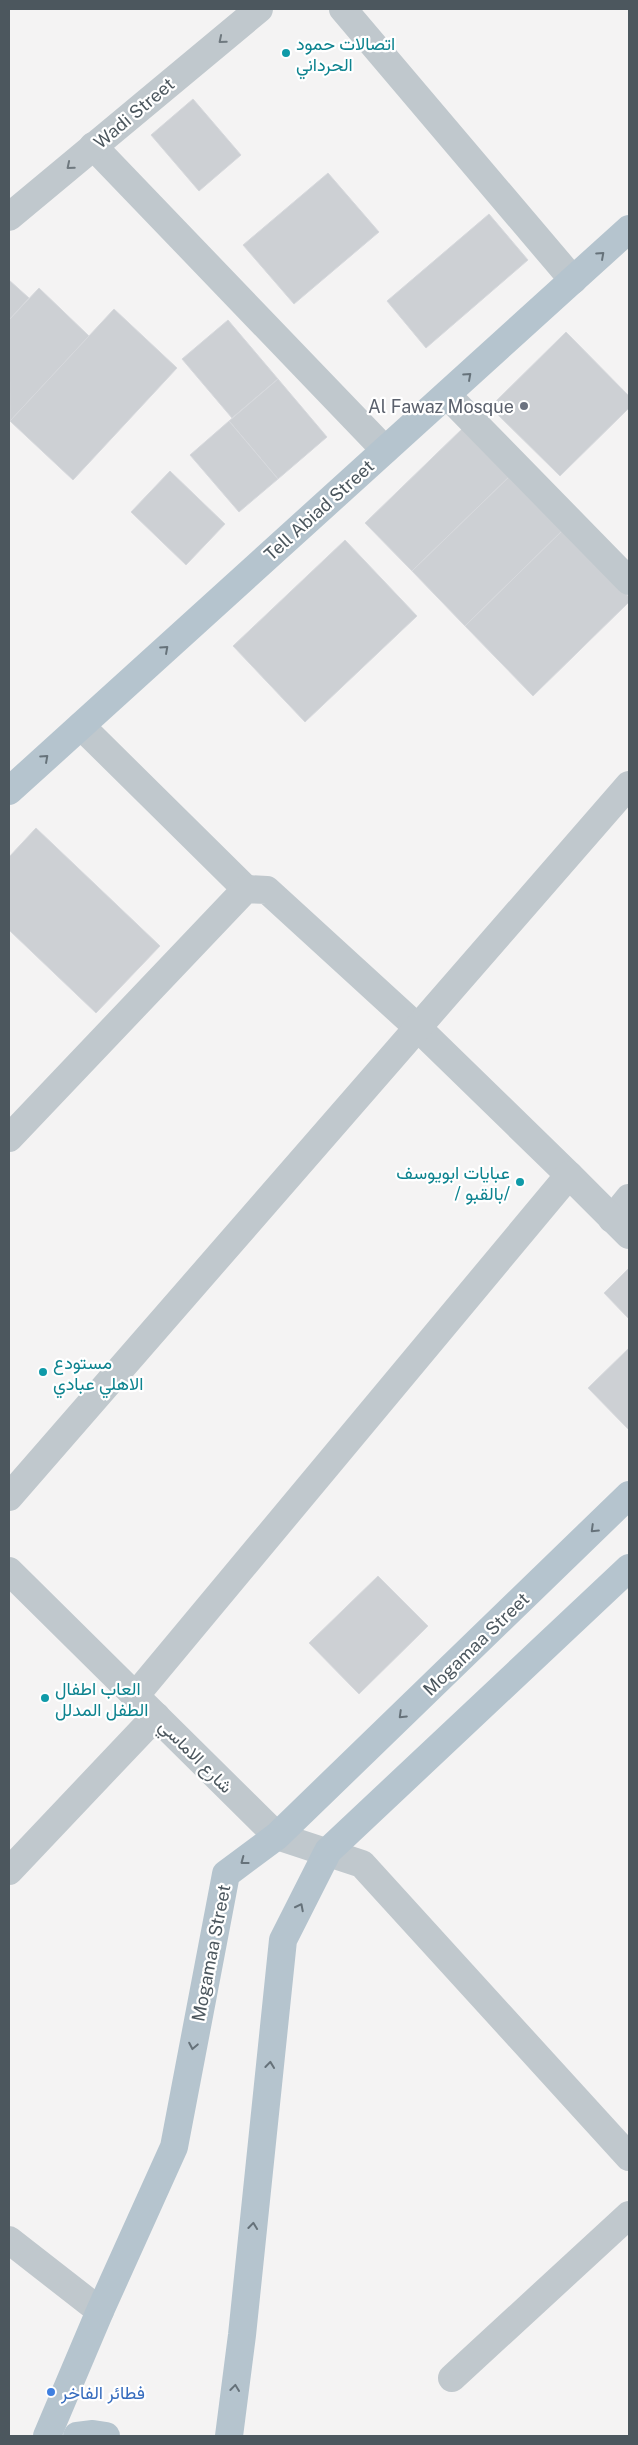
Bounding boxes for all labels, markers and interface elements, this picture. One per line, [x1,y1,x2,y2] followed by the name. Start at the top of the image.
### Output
[296,33,395,80] place label: اتصالات حمود الحرداني
[218,34,227,43] one-way arrow
[280,47,292,59] marker: اتصالات حمود الحرداني
[89,73,179,153] street label: Wadi Street
[66,160,75,169] one-way arrow
[595,252,604,261] one-way arrow
[462,373,471,382] one-way arrow
[368,396,514,417] place label: Al Fawaz Mosque
[518,400,530,412] marker: Al Fawaz Mosque
[260,455,378,565] street label: Tell Abiad Street
[160,646,169,655] one-way arrow
[39,755,48,764] one-way arrow
[396,1162,511,1205] place label: عبايات ابويوسف / بالقبو/
[514,1176,526,1188] marker: عبايات ابويوسف / بالقبو/
[53,1352,143,1399] place label: مستودع الاهلي عبادي
[37,1366,49,1378] marker: مستودع الاهلي عبادي
[591,1523,600,1532] one-way arrow
[419,1588,533,1700] street label: Mogamaa Street
[55,1678,148,1721] place label: العاب اطفال الطفل المدلل
[39,1692,51,1704] marker: العاب اطفال الطفل المدلل
[399,1709,408,1718] one-way arrow
[151,1715,237,1801] street label: شارع الاماسي
[241,1855,250,1863] one-way arrow
[187,1883,235,2023] street label: Mogamaa Street
[294,1903,304,1912] one-way arrow
[189,2042,199,2051] one-way arrow
[264,2061,275,2069] one-way arrow
[247,2222,258,2230] one-way arrow
[60,2382,145,2404] place label: فطائر الفاخر
[229,2384,240,2392] one-way arrow
[45,2386,57,2398] marker: فطائر الفاخر

